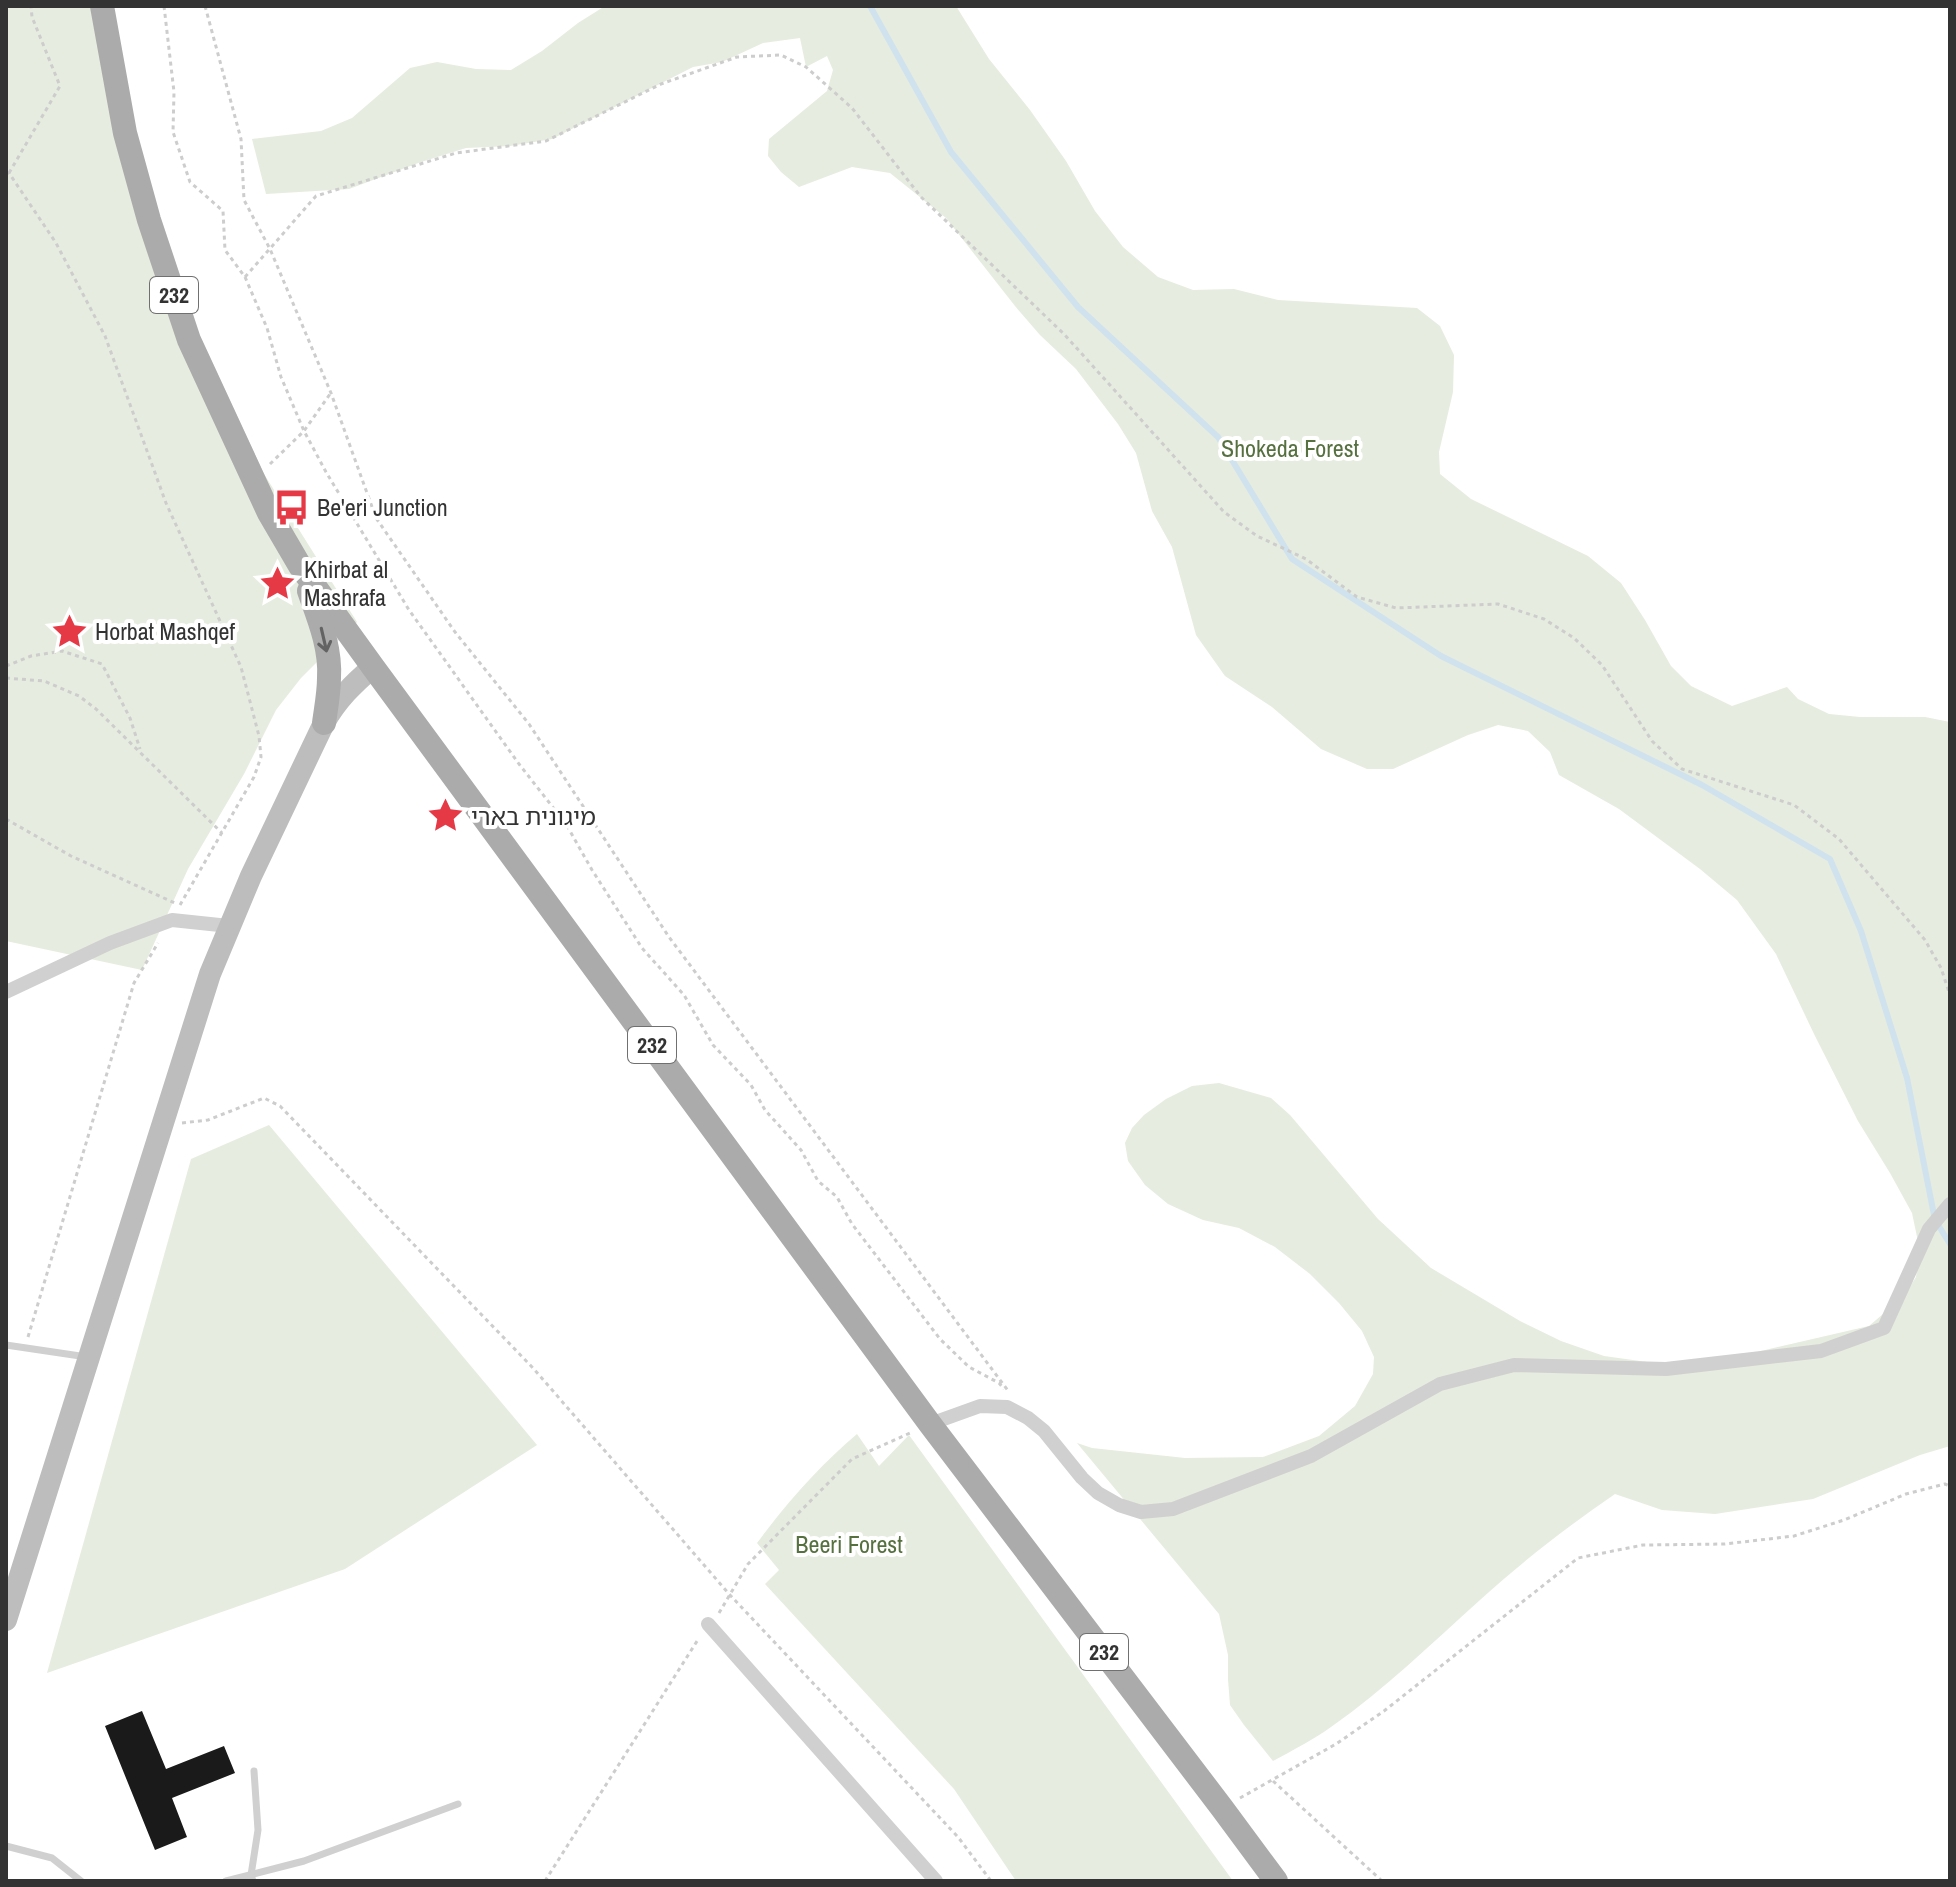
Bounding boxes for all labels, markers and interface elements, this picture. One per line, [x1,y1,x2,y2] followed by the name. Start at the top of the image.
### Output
[150,277,198,313] road number: 232
[1221,432,1360,464] park label: Shokeda Forest
[272,488,310,526] bus stop icon: Be'eri Junction
[317,491,448,523] place label: Be'eri Junction
[304,553,388,613] place label: Khirbat al Mashrafa
[259,564,297,602] place icon: Khirbat al Mashrafa
[50,612,88,650] place icon: Horbat Mashqef
[95,615,236,647] place label: Horbat Mashqef
[318,626,333,652] one-way arrow
[426,797,464,835] place icon: מיגונית בארי
[471,800,596,832] place label: מיגונית בארי
[628,1027,676,1063] road number: 232
[795,1528,903,1560] park label: Beeri Forest
[1080,1634,1128,1670] road number: 232

